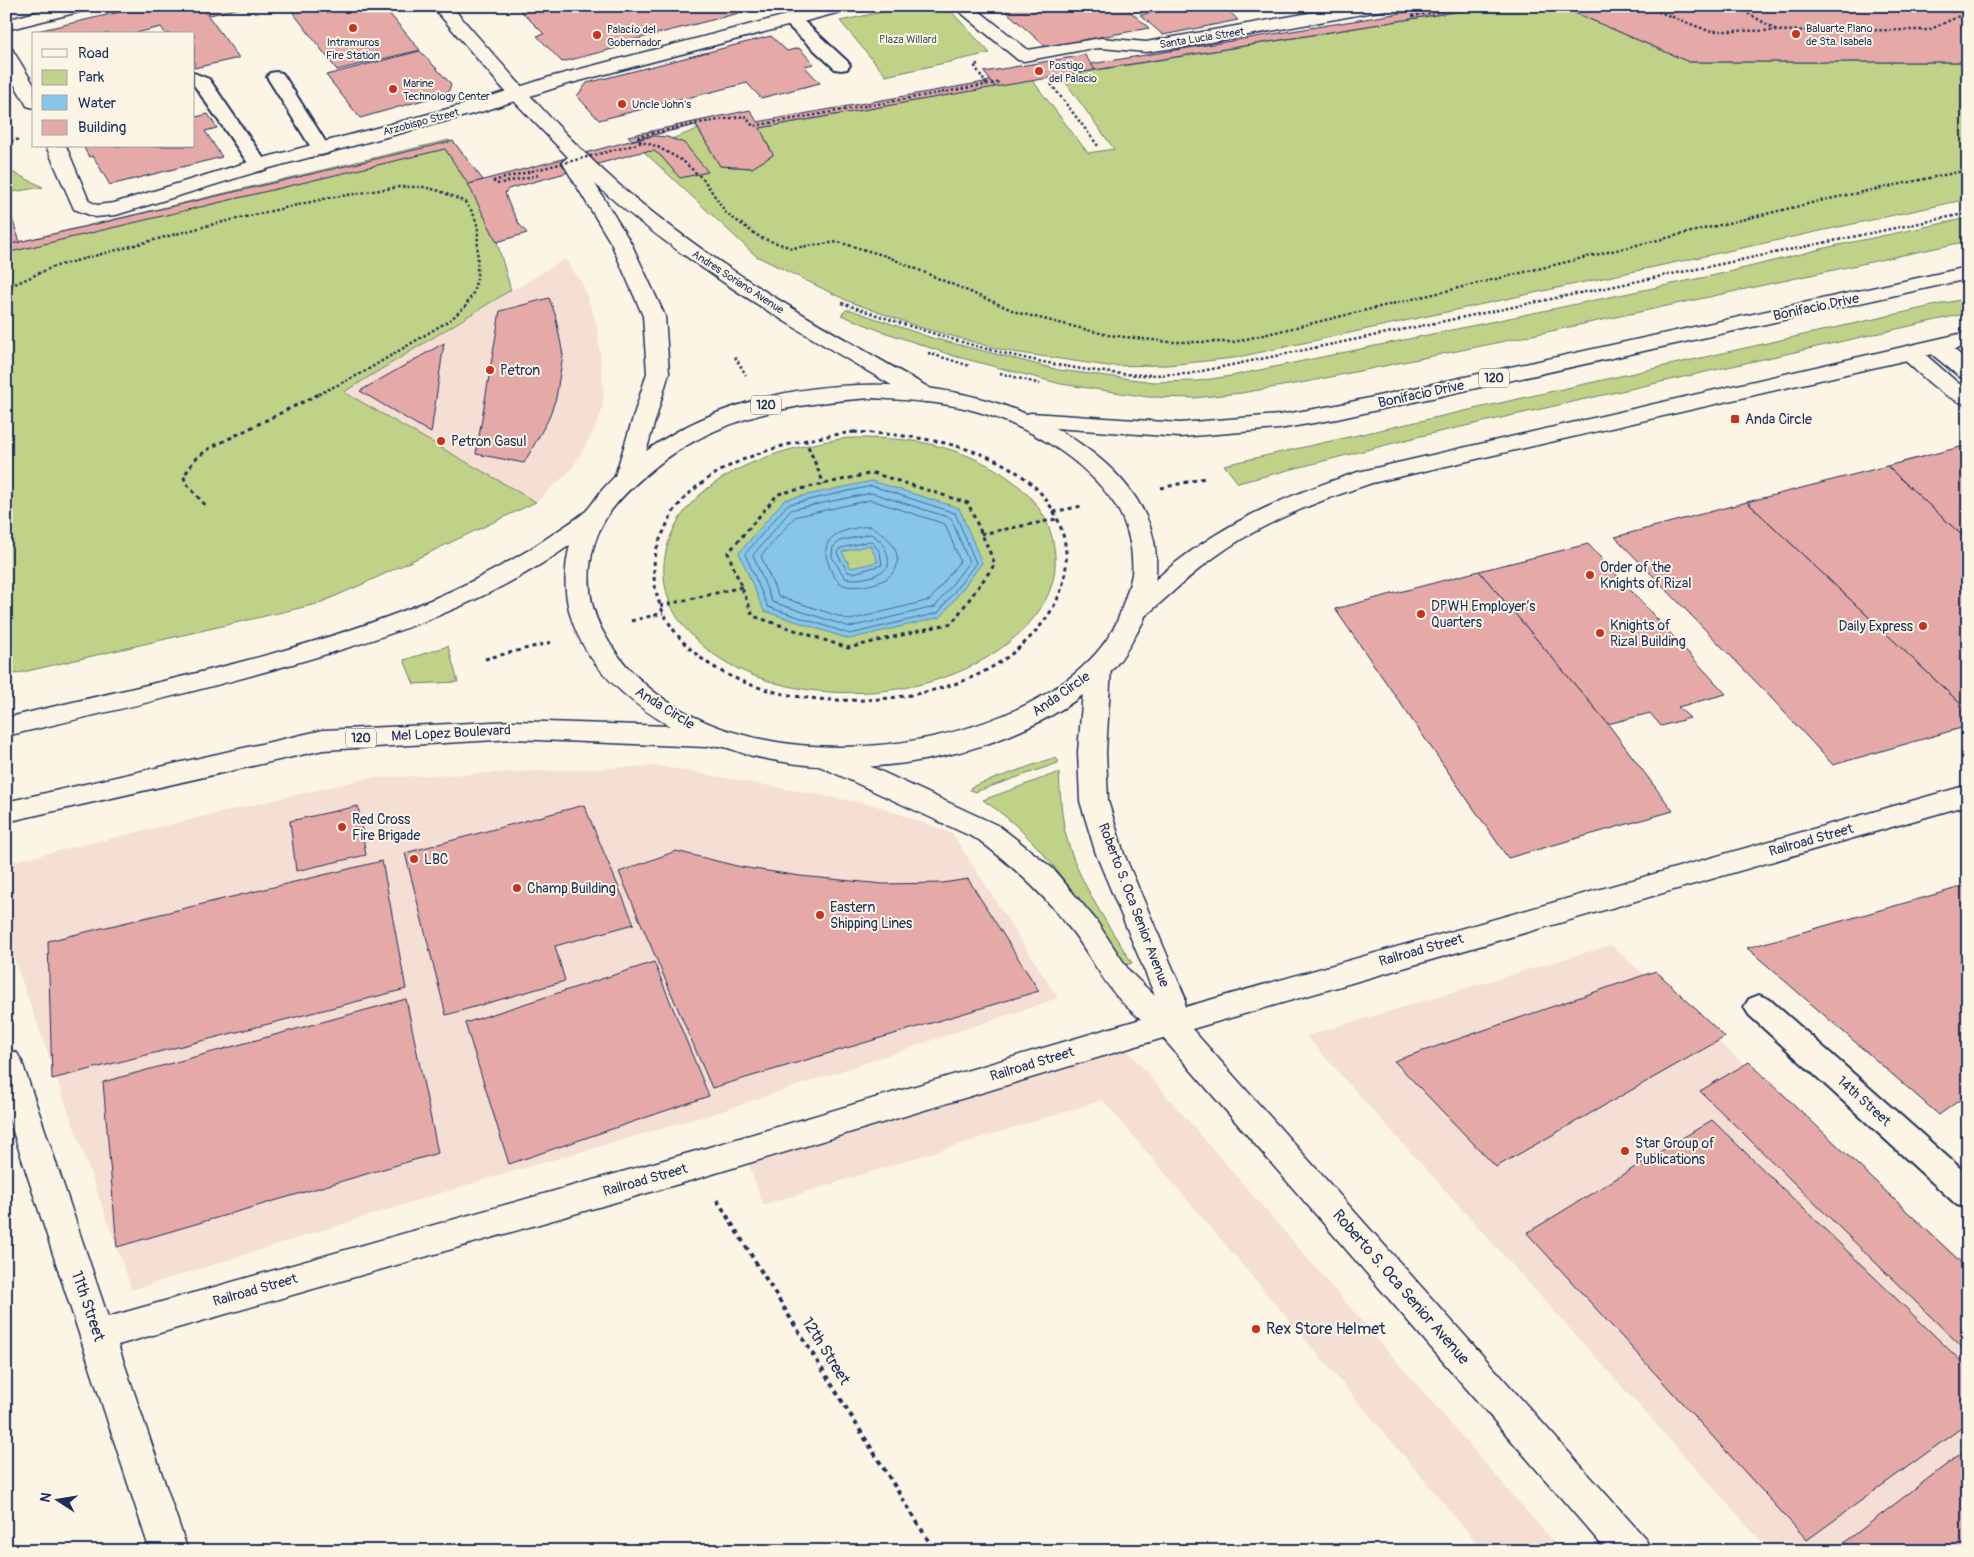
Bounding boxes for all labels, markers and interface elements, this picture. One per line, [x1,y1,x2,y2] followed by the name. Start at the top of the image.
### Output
[347,22,359,34] marker: Intramuros Fire Station
[1806,22,1873,48] place label: Baluarte Plano de Sta. Isabela
[607,23,661,49] place label: Palacío del Gobernador
[1159,25,1246,51] street label: Santa Lucia Street
[1790,28,1802,40] marker: Baluarte Plano de Sta. Isabela
[591,29,603,41] marker: Palacío del Gobernador
[32,32,195,148] legend
[879,33,937,46] park label: Plaza Willard
[326,36,380,62] place label: Intramuros Fire Station
[78,44,109,63] text: Road
[1049,59,1097,85] place label: Postigo del Palacio
[1033,65,1045,77] marker: Postigo del Palacio
[78,68,105,87] text: Park
[403,77,490,103] place label: Marine Technology Center
[387,83,399,95] marker: Marine Technology Center
[78,94,117,113] text: Water
[616,98,628,110] marker: Uncle John's
[632,98,691,111] place label: Uncle John's
[381,105,461,138] street label: Arzobispo Street
[78,118,126,137] text: Building
[690,247,787,317] street label: Andres Soriano Avenue
[1771,290,1861,324] street label: Bonifacio Drive
[500,362,540,379] place label: Petron
[484,364,496,376] marker: Petron
[1479,368,1509,388] road number: 120
[1376,377,1466,411] street label: Bonifacio Drive
[751,396,781,414] road number: 120
[1745,411,1812,428] place label: Anda Circle
[1729,413,1741,425] marker: Anda Circle
[451,433,526,450] place label: Petron Gasul
[435,435,447,447] marker: Petron Gasul
[1600,559,1692,592] place label: Order of the Knights of Rizal
[1584,569,1596,581] marker: Order of the Knights of Rizal
[1431,598,1536,631] place label: DPWH Employer’s Quarters
[1415,608,1427,620] marker: DPWH Employer’s Quarters
[1610,617,1686,650] place label: Knights of Rizal Building
[1839,618,1914,635] place label: Daily Express
[1917,620,1929,632] marker: Daily Express
[1594,627,1606,639] marker: Knights of Rizal Building
[1029,668,1093,720] street label: Anda Circle
[632,683,698,733] street label: Anda Circle
[391,721,511,745] street label: Mel Lopez Boulevard
[346,728,376,748] road number: 120
[352,811,421,844] place label: Red Cross Fire Brigade
[1767,820,1856,860] street label: Railroad Street
[336,821,348,833] marker: Red Cross Fire Brigade
[1095,821,1173,989] street label: Roberto S. Oca Senior Avenue
[424,851,449,868] place label: LBC
[408,853,420,865] marker: LBC
[527,880,616,897] place label: Champ Building
[511,882,523,894] marker: Champ Building
[830,899,913,932] place label: Eastern Shipping Lines
[814,909,826,921] marker: Eastern Shipping Lines
[1377,930,1466,970] street label: Railroad Street
[988,1043,1076,1085] street label: Railroad Street
[1833,1072,1895,1130] street label: 14th Street
[1635,1135,1715,1168] place label: Star Group of Publications
[1619,1145,1631,1157] marker: Star Group of Publications
[601,1160,690,1200] street label: Railroad Street
[1328,1205,1474,1369] street label: Roberto S. Oca Senior Avenue
[67,1268,110,1344] street label: 11th Street
[211,1270,300,1310] street label: Railroad Street
[797,1313,855,1389] street label: 12th Street
[1266,1319,1386,1339] place label: Rex Store Helmet
[1250,1323,1262,1335] marker: Rex Store Helmet
[32,1474,82,1524] north arrow
[36,1491,55,1504] text: N

